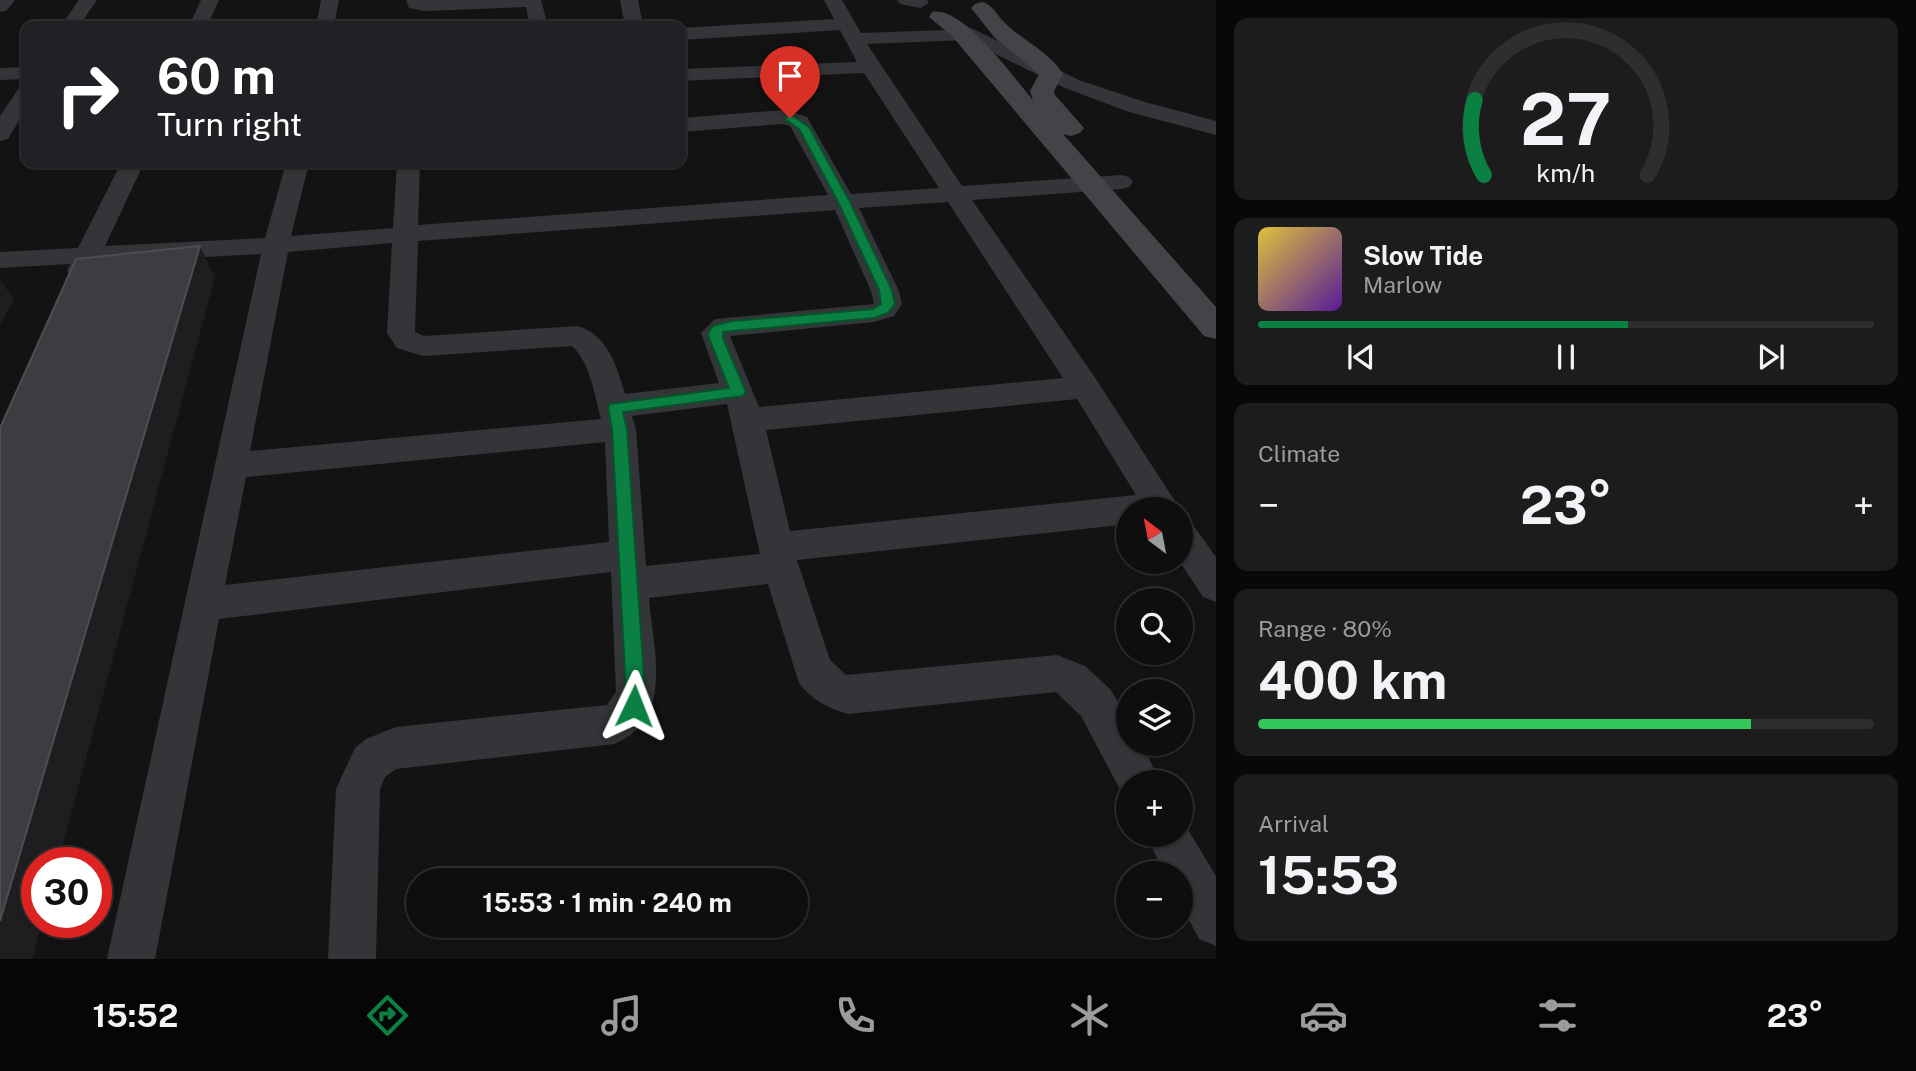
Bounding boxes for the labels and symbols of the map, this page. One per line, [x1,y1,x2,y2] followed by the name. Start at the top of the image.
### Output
[760,46,820,118] pin
[1116,497,1194,574] north arrow
[597,669,671,743] position arrow
[21,847,112,938] speed limit sign: 30

